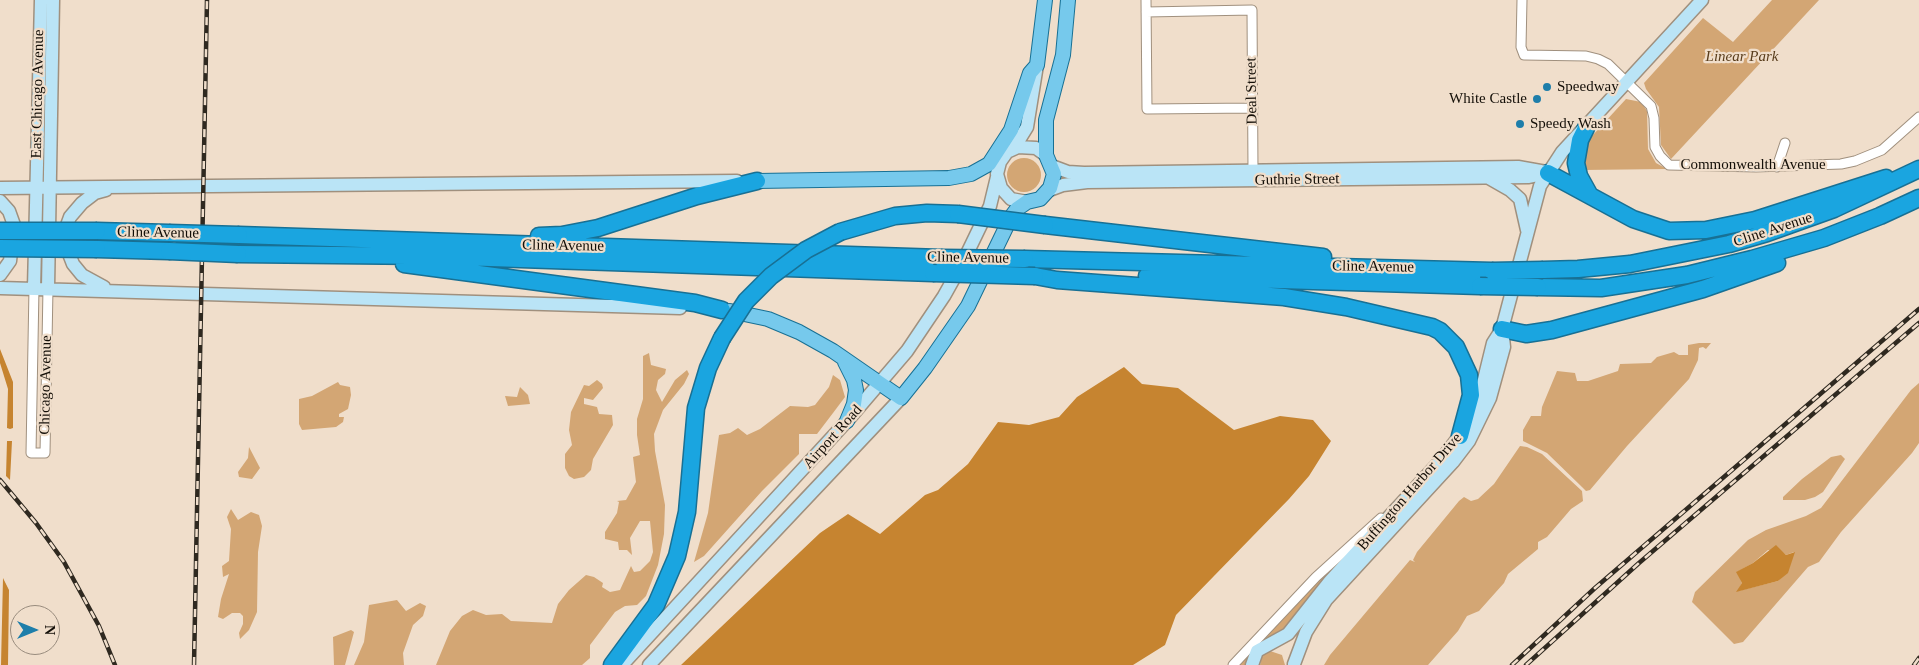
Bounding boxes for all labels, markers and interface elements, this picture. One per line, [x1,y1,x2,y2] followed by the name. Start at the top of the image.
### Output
[28,29,48,159] street label: East Chicago Avenue
[1706,48,1778,66] park label: Linear Park
[1242,57,1262,125] street label: Deal Street
[1557,78,1619,96] place label: Speedway
[1541,81,1553,93] marker: Speedway
[1449,90,1527,108] place label: White Castle
[1531,93,1543,105] marker: White Castle
[1530,115,1611,133] place label: Speedy Wash
[1514,118,1526,130] marker: Speedy Wash
[1680,156,1826,174] street label: Commonwealth Avenue
[1255,170,1339,190] street label: Guthrie Street
[1731,209,1815,251] street label: Cline Avenue
[117,223,199,243] street label: Cline Avenue
[522,236,604,256] street label: Cline Avenue
[927,248,1009,268] street label: Cline Avenue
[1332,257,1414,277] street label: Cline Avenue
[36,335,56,435] street label: Chicago Avenue
[800,401,866,473] street label: Airport Road
[1354,430,1466,554] street label: Buffington Harbor Drive
[10,605,60,655] north arrow
[42,625,57,635] text: N

